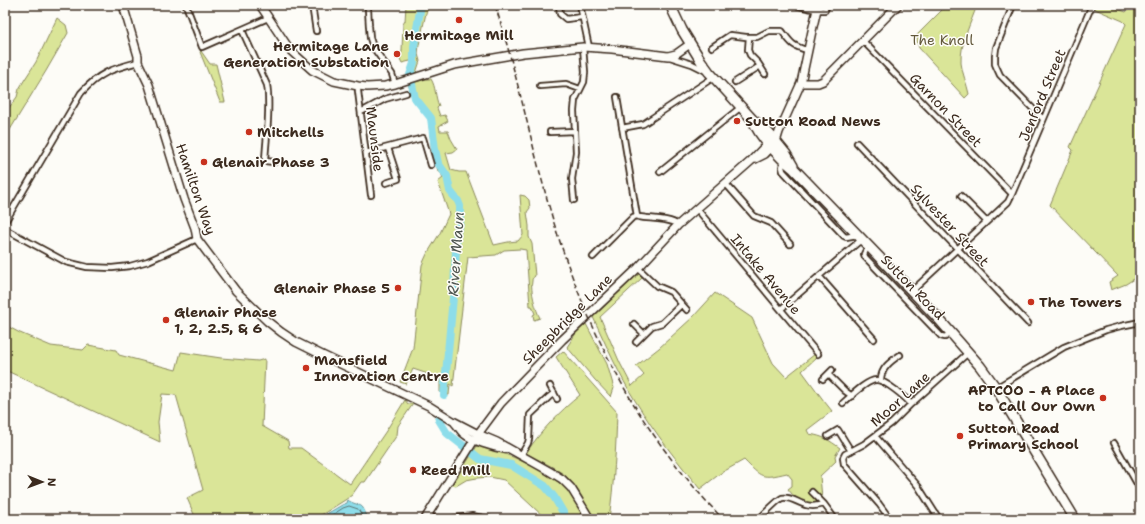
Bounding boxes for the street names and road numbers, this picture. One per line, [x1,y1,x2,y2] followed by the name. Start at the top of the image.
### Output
[1014,46,1070,144] street label: Jenford Street
[906,69,986,151] street label: Garnon Street
[362,105,388,173] street label: Maunside
[172,141,220,237] street label: Hamilton Way
[907,180,993,270] street label: Sylvester Street
[727,230,805,318] street label: Intake Avenue
[877,251,949,324] street label: Sutton Road
[518,270,616,368] street label: Sheepbridge Lane
[866,367,934,431] street label: Moor Lane

